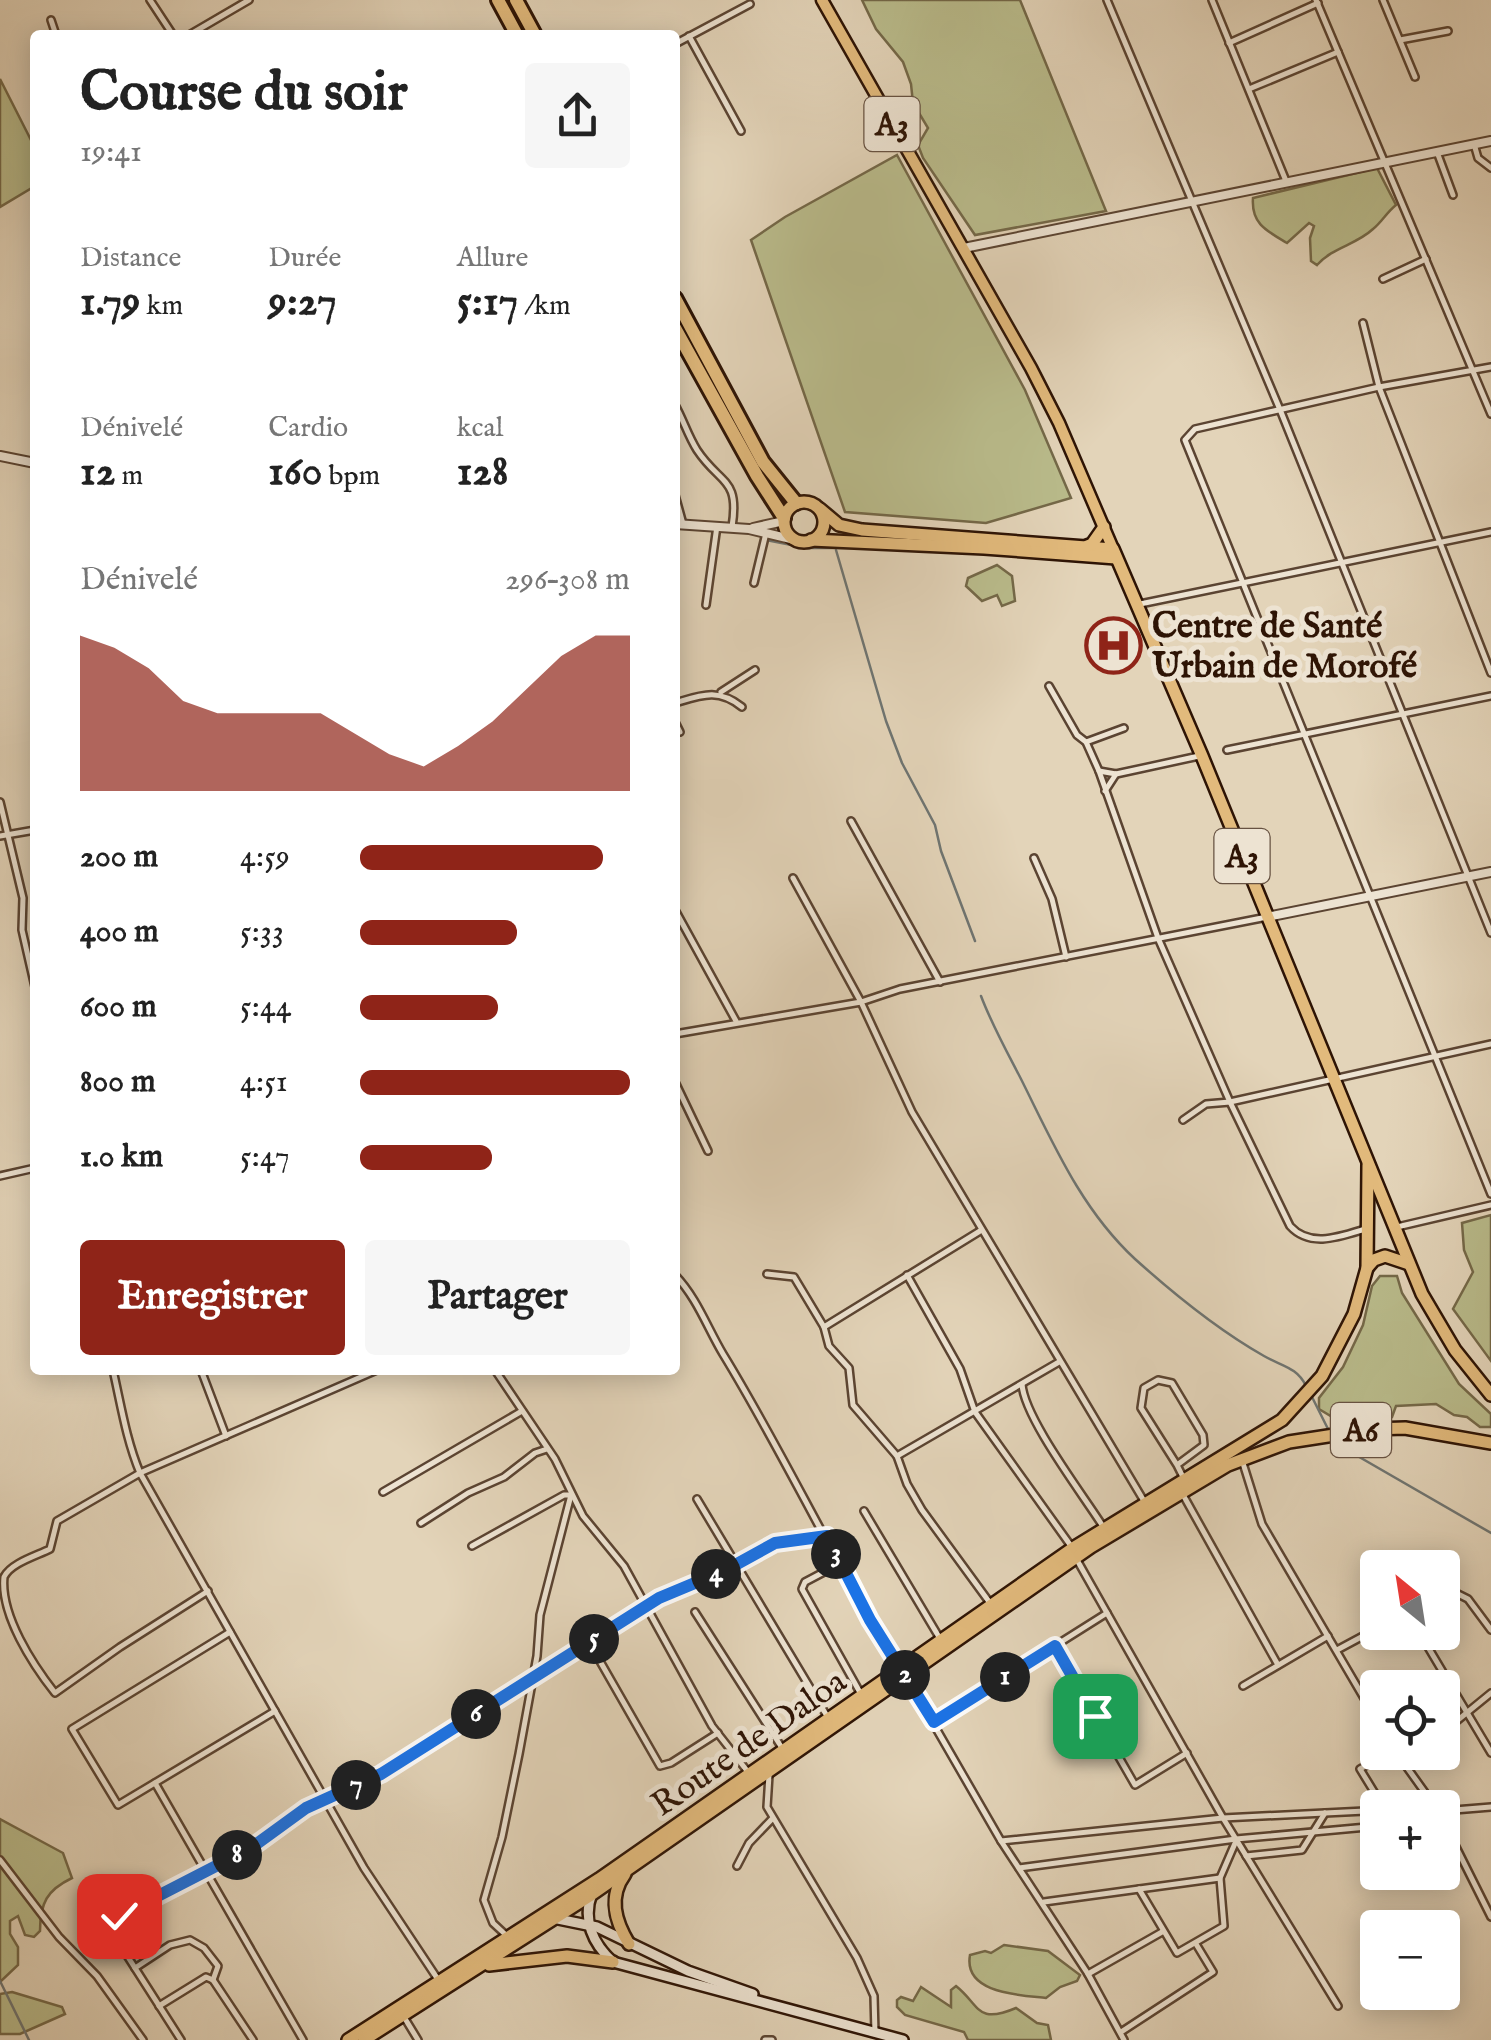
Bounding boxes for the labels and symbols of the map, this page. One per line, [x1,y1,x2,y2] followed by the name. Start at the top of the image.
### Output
[864,97,920,151] road number: A3
[1152,605,1417,690] place label: Centre de Santé Urbain de Morofé
[1083,615,1143,675] hospital icon: Centre de Santé Urbain de Morofé
[1214,829,1270,883] road number: A3
[1331,1403,1391,1457] road number: A6
[811,1529,861,1579] pin: 3
[691,1549,741,1599] pin: 4
[1360,1550,1460,1650] north arrow
[569,1614,619,1664] pin: 5
[880,1650,930,1700] pin: 2
[980,1652,1030,1702] pin: 1
[643,1660,856,1828] street label: Route de Daloa
[1053,1674,1138,1759] pin
[451,1689,501,1739] pin: 6
[331,1760,381,1810] pin: 7
[212,1830,262,1880] pin: 8
[77,1874,162,1959] pin

